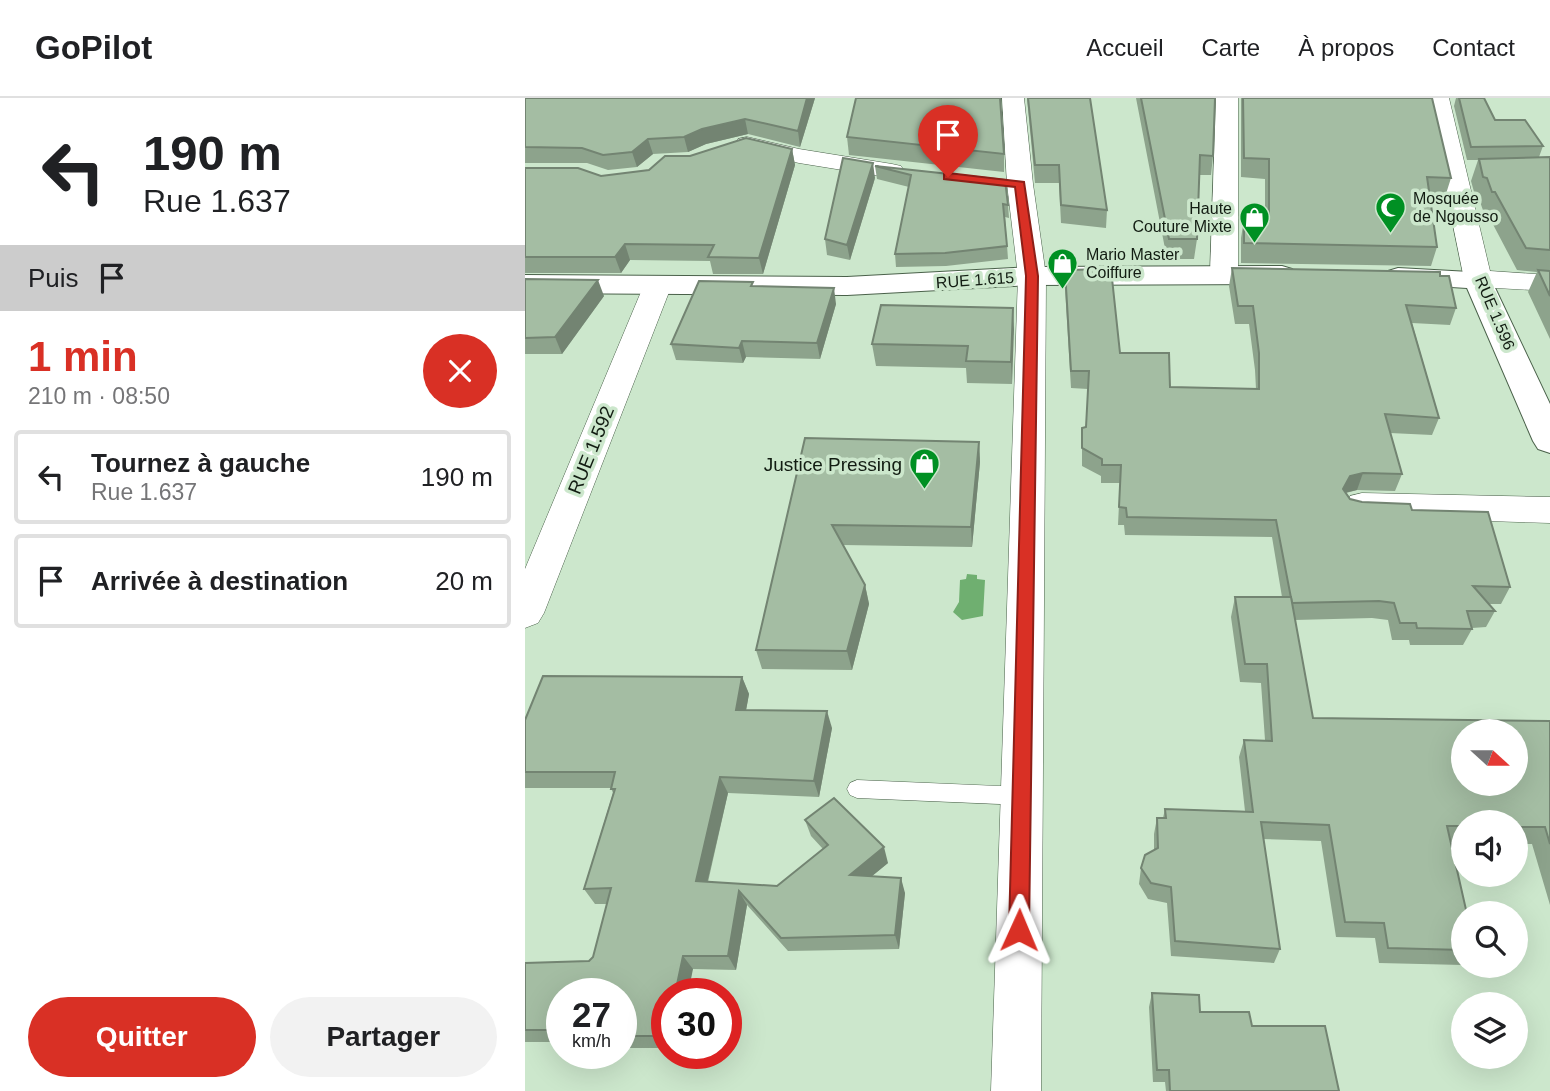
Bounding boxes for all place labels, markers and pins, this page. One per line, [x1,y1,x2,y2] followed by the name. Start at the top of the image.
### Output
[918,105,978,177] pin
[1373,190,1407,234] mosque icon: Mosquée de Ngousso
[1413,190,1498,225] place label: Mosquée de Ngousso
[1132,200,1232,235] place label: Haute Couture Mixte
[1238,200,1272,244] shop icon: Haute Couture Mixte
[1046,246,1080,290] shop icon: Mario Master Coiffure
[1086,246,1180,281] place label: Mario Master Coiffure
[908,447,942,491] shop icon: Justice Pressing
[764,454,902,475] place label: Justice Pressing

